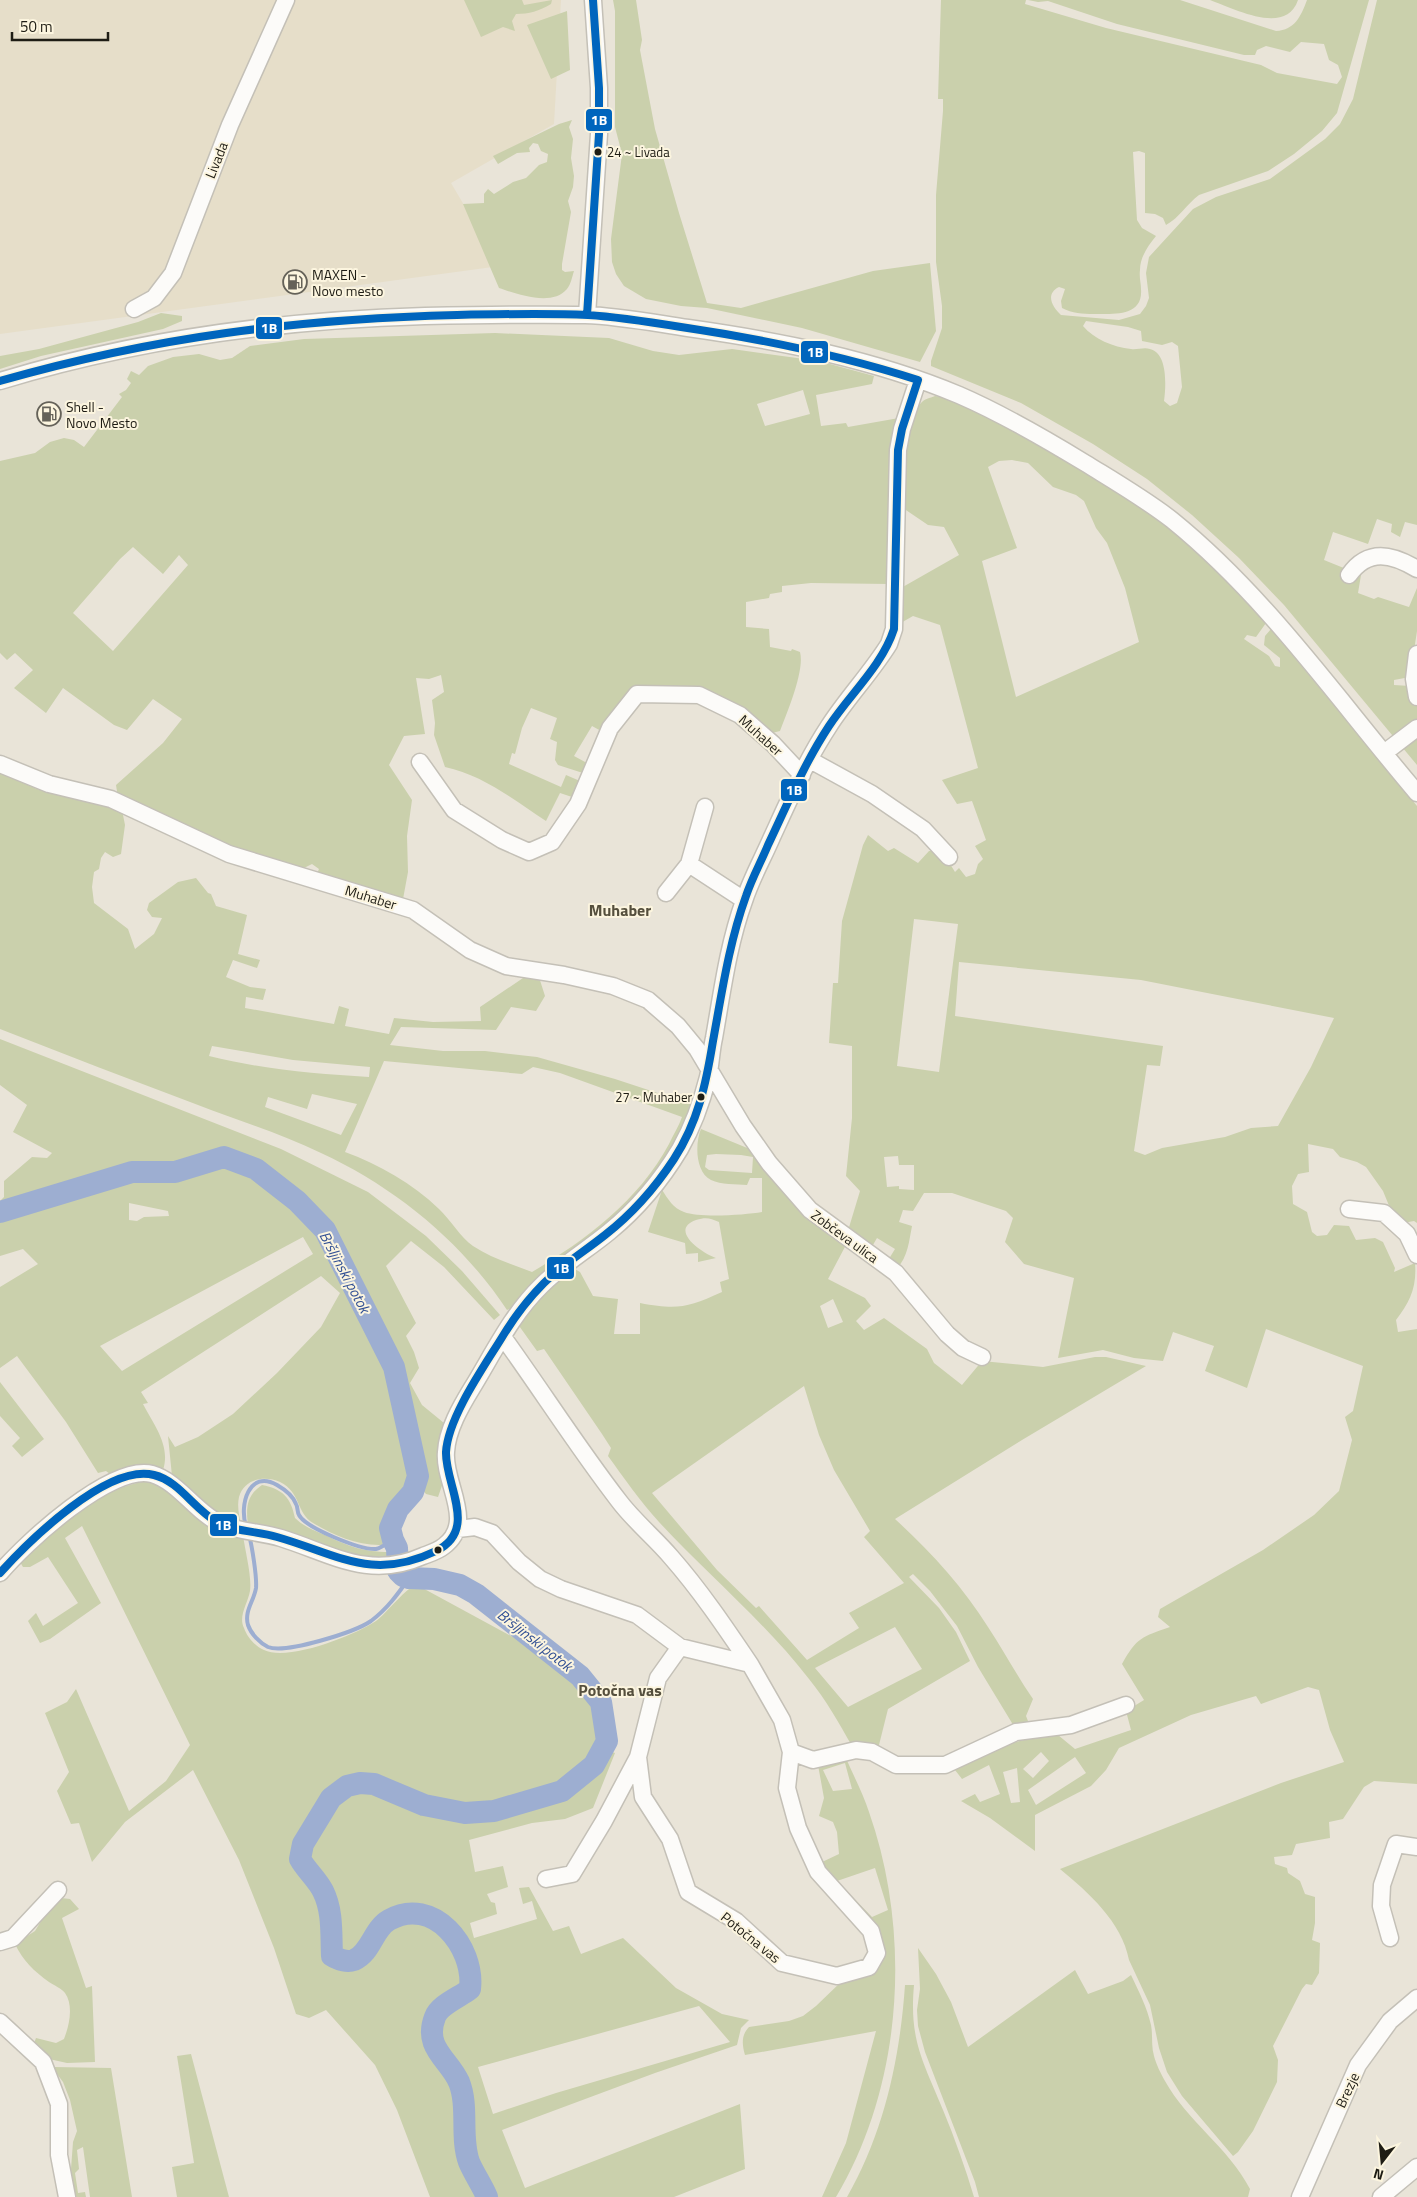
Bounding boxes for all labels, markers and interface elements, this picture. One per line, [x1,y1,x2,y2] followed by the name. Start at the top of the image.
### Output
[12,10,109,42] scale bar
[20,15,53,38] text: 50 m
[585,108,613,132] line badge: 1B
[591,109,607,130] text: 1B
[199,139,233,181] street label: Livada
[607,142,670,162] place label: 24 ~ Livada
[593,147,603,157] marker: 24 ~ Livada
[312,264,383,301] place label: MAXEN - Novo mesto
[282,269,308,295] fuel station icon: MAXEN - Novo mesto
[255,316,283,340] line badge: 1B
[261,317,277,338] text: 1B
[800,340,829,364] line badge: 1B
[807,341,823,362] text: 1B
[66,396,137,433] place label: Shell - Novo Mesto
[36,401,62,427] fuel station icon: Shell - Novo Mesto
[734,709,788,761] street label: Muhaber
[780,778,808,802] line badge: 1B
[786,779,802,800] text: 1B
[343,879,400,915] street label: Muhaber
[589,898,651,922] district label: Muhaber
[615,1087,692,1107] place label: 27 ~ Muhaber
[696,1092,706,1102] marker: 27 ~ Muhaber
[807,1204,883,1268] street label: Zobčeva ulica
[314,1227,377,1319] water label: Bršljinski potok
[546,1256,575,1280] line badge: 1B
[553,1257,569,1278] text: 1B
[209,1513,238,1537] line badge: 1B
[215,1514,231,1535] text: 1B
[433,1545,443,1555] unlabelled marker
[493,1603,579,1678] water label: Bršljinski potok
[578,1678,662,1702] district label: Potočna vas
[717,1906,785,1968] street label: Potočna vas
[1330,2069,1364,2111] street label: Brezje
[1357,2137,1407,2187] north arrow
[1371,2164,1386,2186] text: N

